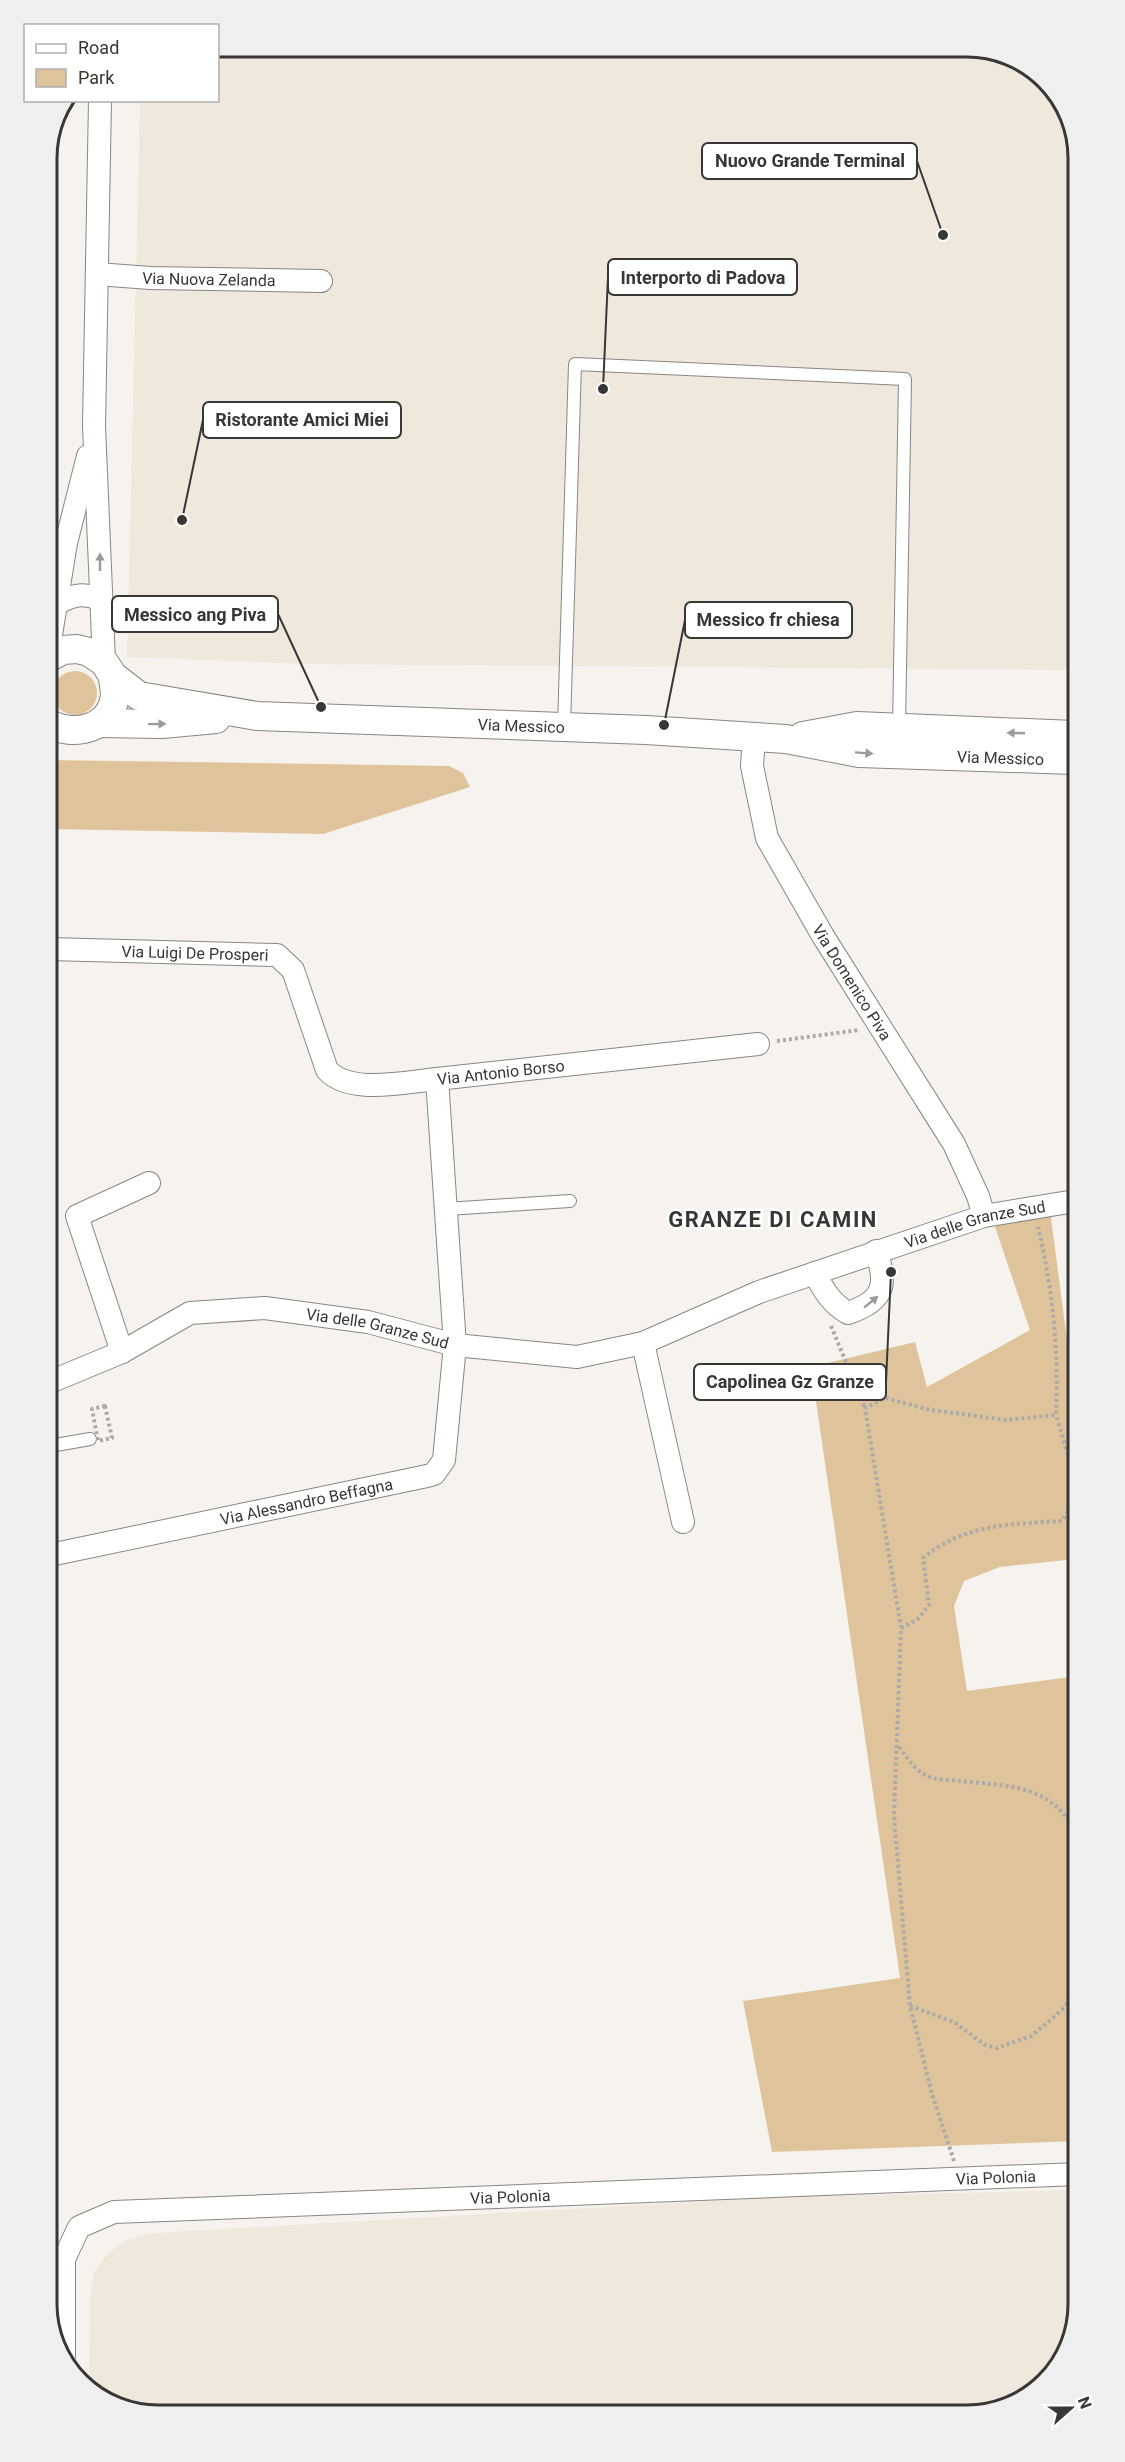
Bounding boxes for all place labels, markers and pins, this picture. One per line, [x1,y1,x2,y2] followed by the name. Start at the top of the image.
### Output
[702,143,917,179] callout: Nuovo Grande Terminal
[608,259,797,295] callout: Interporto di Padova
[203,402,401,438] callout: Ristorante Amici Miei
[112,596,278,632] callout: Messico ang Piva
[685,602,852,638] callout: Messico fr chiesa
[694,1364,886,1400] callout: Capolinea Gz Granze

